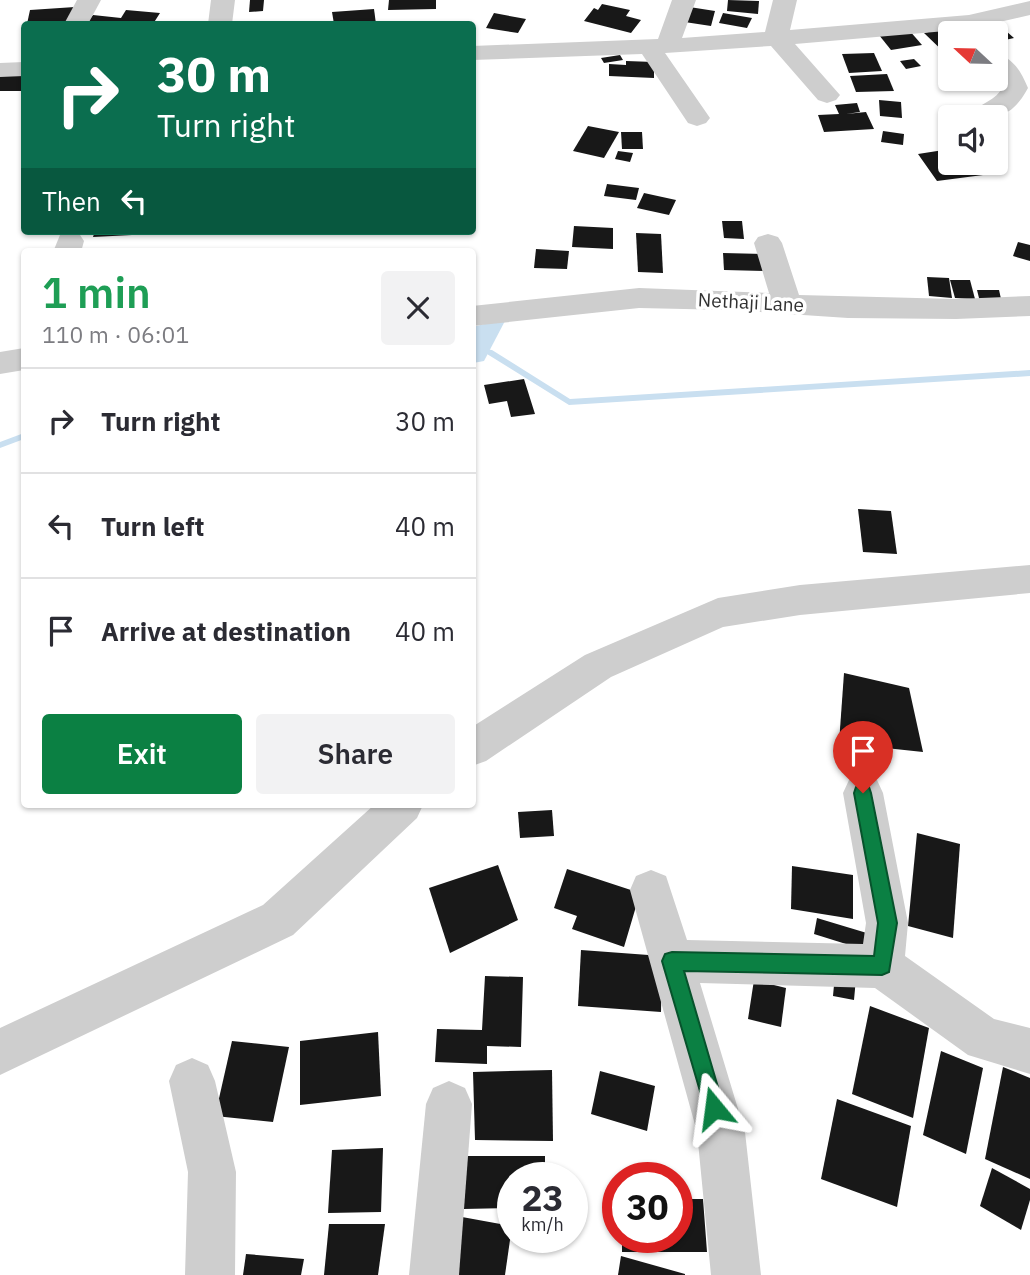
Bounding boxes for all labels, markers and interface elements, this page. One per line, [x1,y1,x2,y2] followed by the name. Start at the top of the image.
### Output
[938,21,1008,91] north arrow
[938,21,1008,175] map controls
[157,42,271,105] text: 30 m
[42,49,133,140] icon: right
[157,104,295,146] text: Turn right
[938,105,1008,175] button: sound
[115,182,153,220] icon: left
[42,184,101,218] text: Then
[42,265,151,320] text: 1 min
[381,271,455,345] button: close
[697,287,805,317] street label: Nethaji Lane
[42,319,189,349] text: 110 m · 06:01
[42,402,80,440] icon: right
[101,404,220,438] text: Turn right
[395,404,455,438] text: 30 m
[42,507,80,545] icon: left
[101,509,204,543] text: Turn left
[395,509,455,543] text: 40 m
[42,612,80,650] icon: arrive
[101,614,351,648] text: Arrive at destination
[395,614,455,648] text: 40 m
[42,714,242,794] button: Exit
[256,714,455,794] button: Share
[833,721,893,793] pin
[844,732,882,770] icon: arrive
[677,1071,751,1145] position arrow
[602,1162,693,1253] speed limit sign: 30
[521,1175,564,1221] text: 23
[521,1213,564,1236] text: km/h

